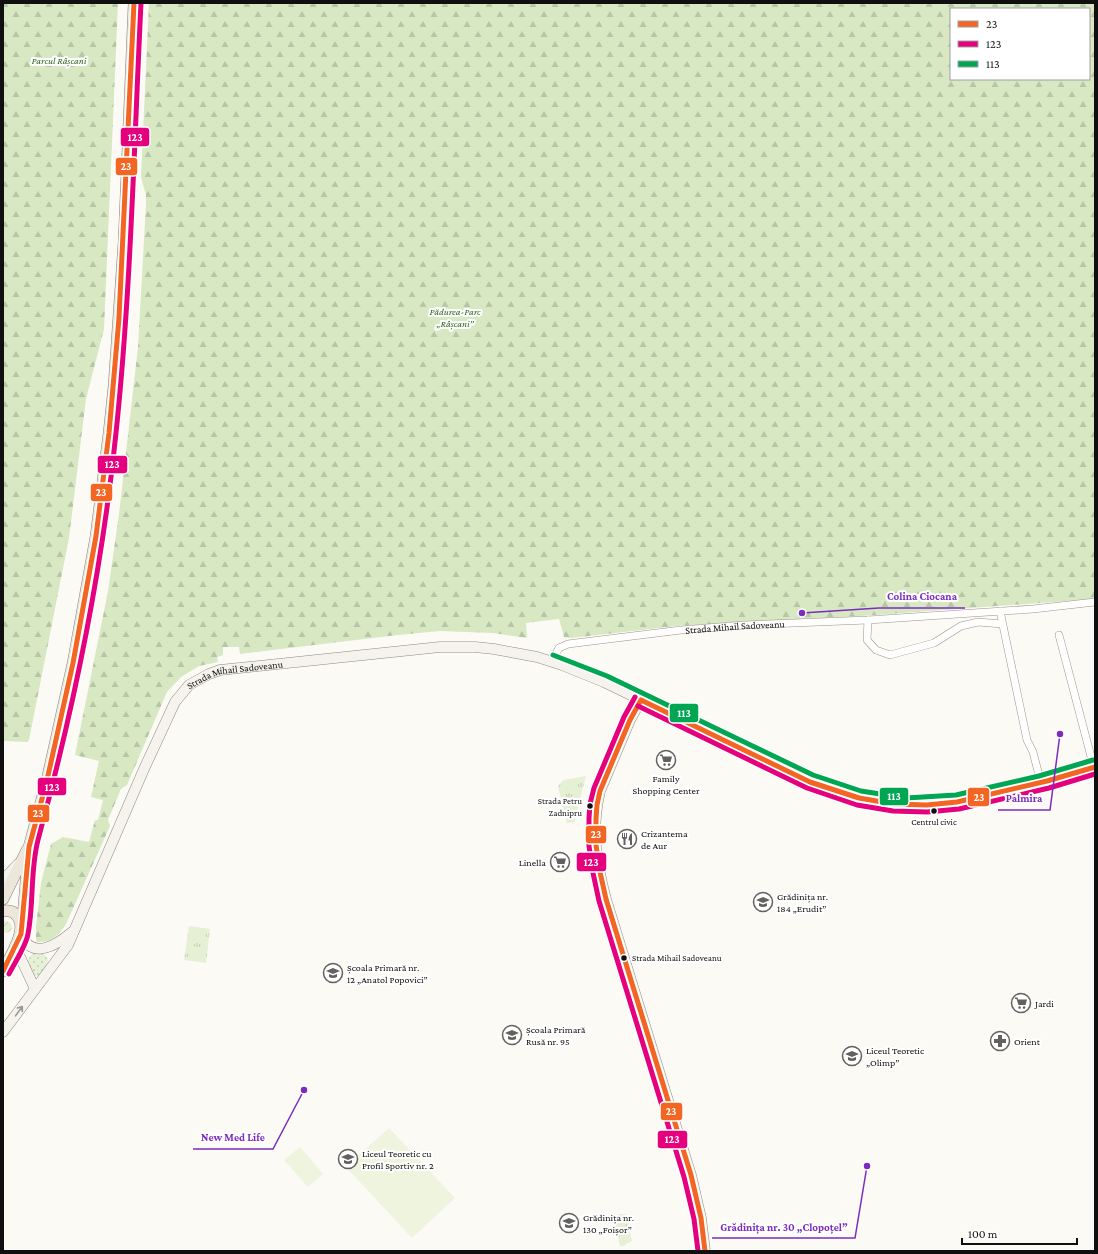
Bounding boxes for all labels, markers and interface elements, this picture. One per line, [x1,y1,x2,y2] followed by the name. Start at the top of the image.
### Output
[950,8,1090,80] legend
[986,17,998,31] text: 23
[986,37,1002,51] text: 123
[32,55,87,67] park label: Parcul Râșcani
[986,57,1000,71] text: 113
[120,127,150,147] line badge: 123
[127,131,143,143] text: 123
[115,157,138,176] line badge: 23
[121,160,131,172] text: 23
[429,306,481,330] park label: Pădurea-Parc „Râșcani”
[97,455,128,474] line badge: 123
[104,458,120,470] text: 123
[90,483,113,502] line badge: 23
[96,486,106,498] text: 23
[879,585,965,608] callout: Colina Ciocana
[887,590,958,602] text: Colina Ciocana
[685,618,786,635] street label: Strada Mihail Sadoveanu
[185,658,284,691] street label: Strada Mihail Sadoveanu
[669,703,699,723] line badge: 113
[677,707,691,719] text: 113
[655,749,677,771] supermarket icon: Family Shopping Center
[632,773,700,796] place label: Family Shopping Center
[37,777,67,796] line badge: 123
[44,781,60,793] text: 123
[879,787,909,806] line badge: 113
[967,787,990,807] line badge: 23
[998,787,1050,810] callout: Palmira
[887,790,901,802] text: 113
[974,791,984,803] text: 23
[1006,792,1043,804] text: Palmira
[538,796,582,818] place label: Strada Petru Zadnipru
[585,801,595,811] marker: Strada Petru Zadnipru
[27,804,50,823] line badge: 23
[929,806,939,816] marker: Centrul civic
[33,807,43,819] text: 23
[911,817,957,827] place label: Centrul civic
[585,825,607,844] line badge: 23
[591,828,601,840] text: 23
[616,828,638,850] restaurant icon: Crizantema de Aur
[641,828,688,851] place label: Crizantema de Aur
[549,851,571,873] supermarket icon: Linella
[576,852,607,872] line badge: 123
[583,856,599,868] text: 123
[519,857,546,868] place label: Linella
[752,891,774,913] school or university icon: Grădinița nr. 184 „Erudit”
[777,891,828,914] place label: Grădinița nr. 184 „Erudit”
[619,953,629,963] marker: Strada Mihail Sadoveanu
[632,953,722,963] place label: Strada Mihail Sadoveanu
[322,962,344,984] school or university icon: Școala Primară nr. 12 „Anatol Popovici”
[347,962,428,985] place label: Școala Primară nr. 12 „Anatol Popovici”
[1010,992,1032,1014] supermarket icon: Jardi
[1034,998,1054,1009] place label: Jardi
[15,1005,23,1016] one-way arrow
[501,1024,523,1046] school or university icon: Școala Primară Rusă nr. 95
[526,1024,586,1047] place label: Școala Primară Rusă nr. 95
[989,1030,1011,1052] pharmacy icon: Orient
[1014,1036,1041,1047] place label: Orient
[841,1045,863,1067] school or university icon: Liceul Teoretic „Olimp”
[866,1045,925,1068] place label: Liceul Teoretic „Olimp”
[660,1102,683,1121] line badge: 23
[666,1105,676,1117] text: 23
[193,1126,273,1149] callout: New Med Life
[657,1130,688,1149] line badge: 123
[201,1131,265,1143] text: New Med Life
[664,1133,680,1145] text: 123
[337,1148,359,1170] school or university icon: Liceul Teoretic cu Profil Sportiv nr. 2
[362,1148,434,1171] place label: Liceul Teoretic cu Profil Sportiv nr. 2
[558,1212,580,1234] school or university icon: Grădinița nr. 130 „Foișor”
[583,1212,634,1236] place label: Grădinița nr. 130 „Foișor”
[712,1215,855,1238] callout: Grădinița nr. 30 „Clopoțel”
[962,1220,1077,1246] scale bar
[720,1221,848,1235] text: Grădinița nr. 30 „Clopoțel”
[968,1227,998,1241] text: 100 m

